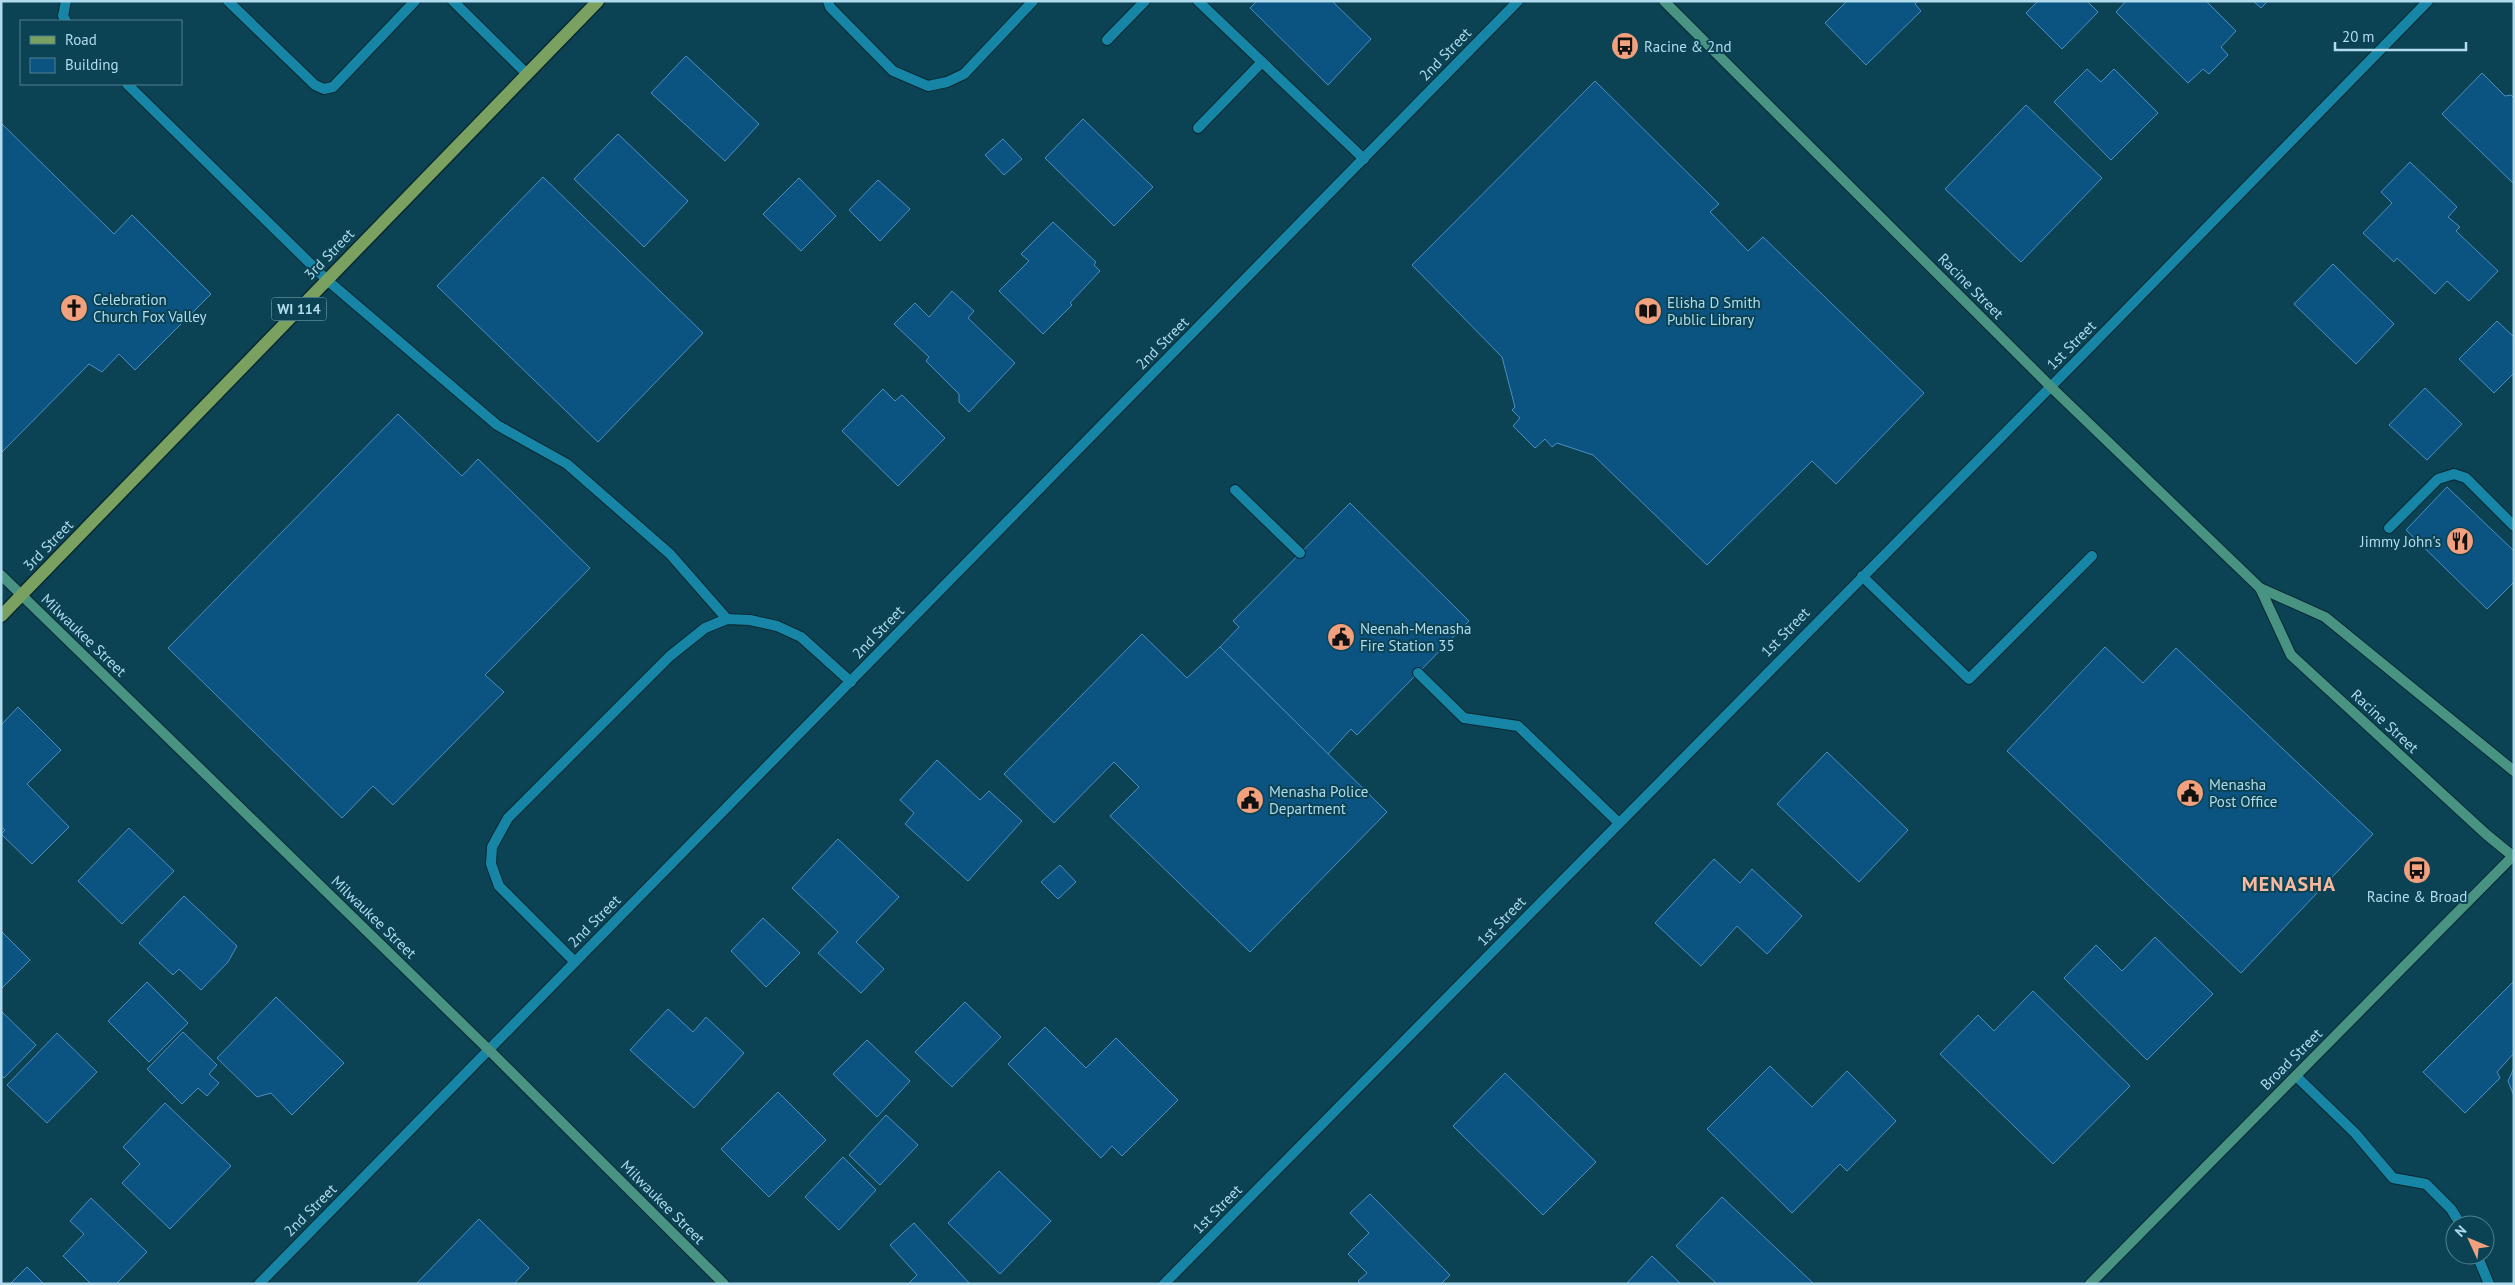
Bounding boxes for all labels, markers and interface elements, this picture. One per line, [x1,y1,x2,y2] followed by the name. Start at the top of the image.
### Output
[20,20,182,85] legend
[2335,20,2466,52] scale bar
[1415,23,1475,85] street label: 2nd Street
[2342,27,2375,46] text: 20 m
[65,30,97,49] text: Road
[1610,31,1640,61] bus stop icon: Racine & 2nd
[1644,37,1732,56] place label: Racine & 2nd
[65,55,119,74] text: Building
[300,224,358,284] street label: 3rd Street
[1934,249,2008,323] street label: Racine Street
[93,290,206,326] place label: Celebration Church Fox Valley
[59,293,89,323] church icon: Celebration Church Fox Valley
[1667,293,1761,329] place label: Elisha D Smith Public Library
[1633,296,1663,326] library icon: Elisha D Smith Public Library
[272,298,326,320] road number: WI 114
[1132,313,1192,373] street label: 2nd Street
[2042,316,2100,374] street label: 1st Street
[19,515,77,575] street label: 3rd Street
[2445,526,2475,556] restaurant icon: Jimmy John's
[2359,532,2441,551] place label: Jimmy John's
[37,590,131,680] street label: Milwaukee Street
[848,601,908,663] street label: 2nd Street
[1757,603,1813,661] street label: 1st Street
[1360,619,1472,655] place label: Neenah-Menasha Fire Station 35
[1326,622,1356,652] public building icon: Neenah-Menasha Fire Station 35
[2347,685,2423,757] street label: Racine Street
[2209,775,2277,811] place label: Menasha Post Office
[2175,778,2205,808] public building icon: Menasha Post Office
[1269,782,1368,818] place label: Menasha Police Department
[1235,785,1265,815] public building icon: Menasha Police Department
[2402,855,2432,885] bus stop icon: Racine & Broad
[2242,871,2336,897] district label: MENASHA
[327,872,421,962] street label: Milwaukee Street
[2367,887,2467,906] place label: Racine & Broad
[564,891,624,951] street label: 2nd Street
[1473,892,1529,950] street label: 1st Street
[2256,1024,2326,1094] street label: Broad Street
[617,1156,709,1248] street label: Milwaukee Street
[280,1180,340,1240] street label: 2nd Street
[1188,1180,1246,1238] street label: 1st Street
[2445,1215,2495,1265] north arrow
[2451,1221,2470,1241] text: N

